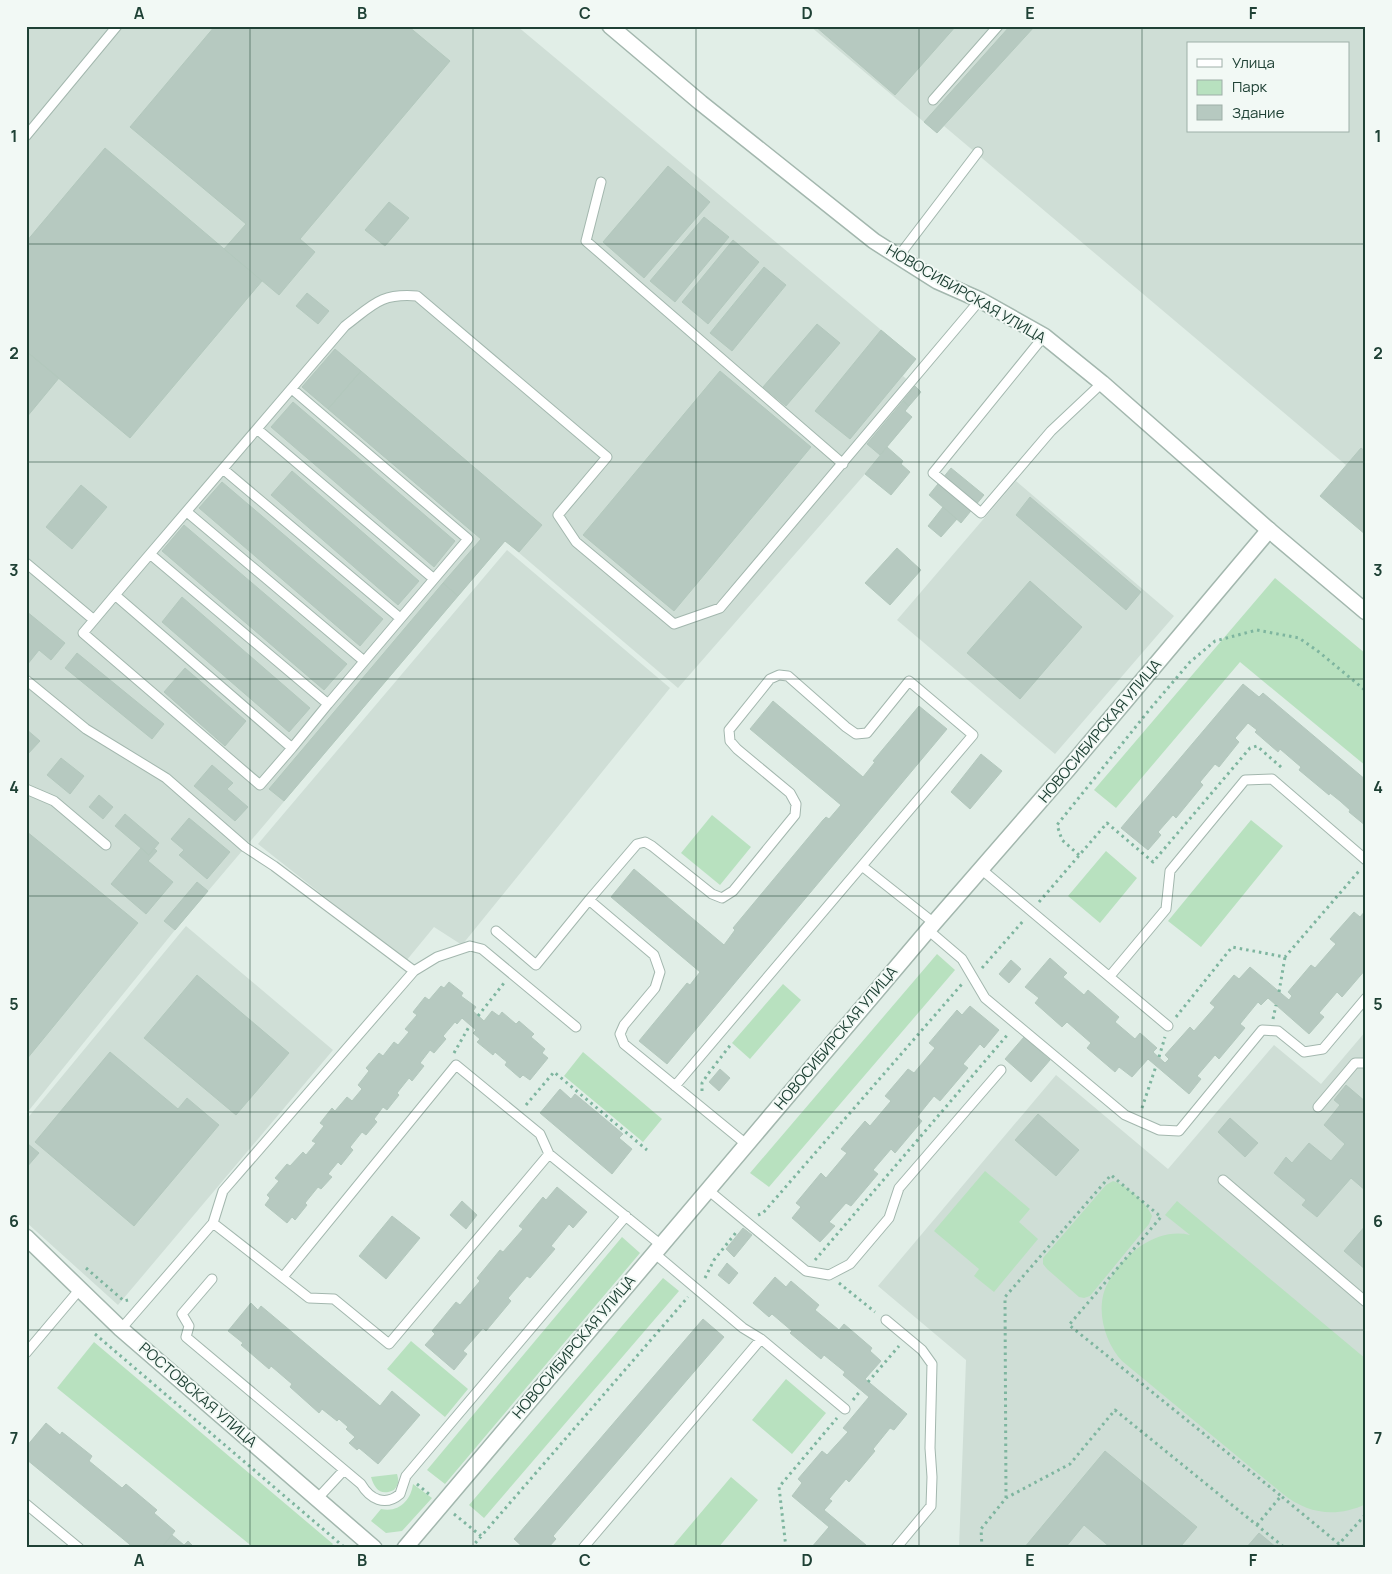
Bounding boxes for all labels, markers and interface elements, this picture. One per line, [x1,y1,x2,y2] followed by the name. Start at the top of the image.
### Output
[134,2,145,24] text: A
[357,2,367,24] text: B
[579,2,591,24] text: C
[801,2,813,24] text: D
[1025,2,1035,24] text: E
[1249,2,1258,24] text: F
[1187,42,1350,132] legend
[1232,52,1275,73] text: Улица
[1232,76,1268,97] text: Парк
[1232,102,1285,123] text: Здание
[10,125,18,147] text: 1
[1374,125,1382,147] text: 1
[882,239,1050,348] street label: НОВОСИБИРСКАЯ УЛИЦА
[9,342,19,364] text: 2
[1373,342,1383,364] text: 2
[9,559,19,581] text: 3
[1373,559,1383,581] text: 3
[1033,654,1166,807] street label: НОВОСИБИРСКАЯ УЛИЦА
[9,776,19,798] text: 4
[1373,776,1383,798] text: 4
[769,961,902,1114] street label: НОВОСИБИРСКАЯ УЛИЦА
[9,993,19,1015] text: 5
[1373,993,1383,1015] text: 5
[9,1210,19,1232] text: 6
[1373,1210,1383,1232] text: 6
[507,1270,640,1423] street label: НОВОСИБИРСКАЯ УЛИЦА
[135,1337,262,1452] street label: РОСТОВСКАЯ УЛИЦА
[10,1427,18,1449] text: 7
[1374,1427,1382,1449] text: 7
[134,1549,145,1571] text: A
[357,1549,367,1571] text: B
[579,1549,591,1571] text: C
[801,1549,813,1571] text: D
[1025,1549,1035,1571] text: E
[1249,1549,1258,1571] text: F

